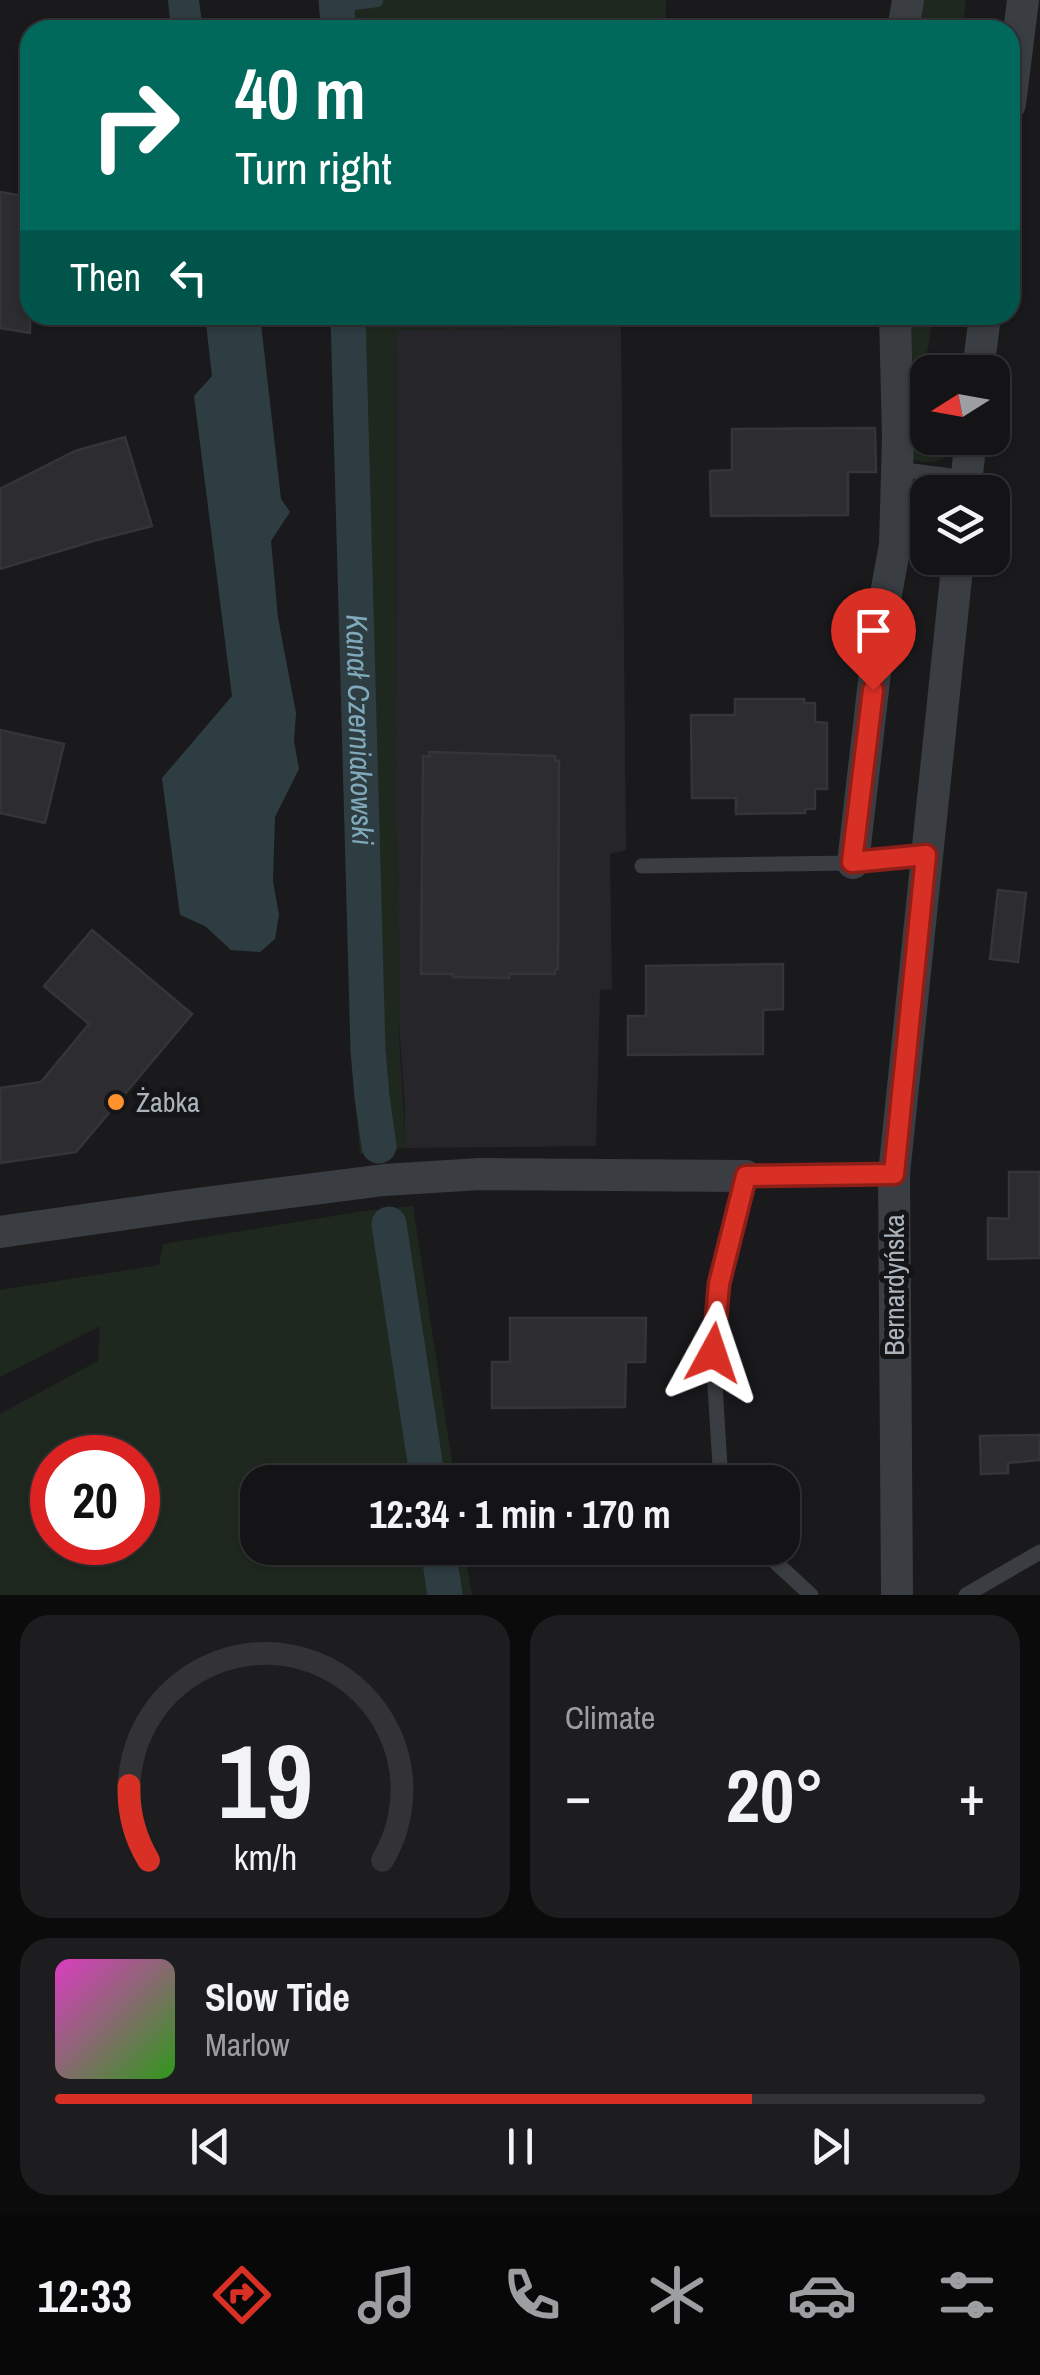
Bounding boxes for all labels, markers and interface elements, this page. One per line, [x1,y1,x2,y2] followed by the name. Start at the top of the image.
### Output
[235,47,366,141] text: 40 m
[70,60,200,190] icon: right
[235,137,392,198] text: Turn right
[161,250,216,305] icon: left
[70,252,141,303] text: Then
[910,355,1010,455] north arrow
[910,355,1010,575] map controls
[910,475,1010,575] button: layers
[831,588,916,691] pin
[846,603,901,658] icon: arrive
[337,614,383,846] water label: Kanał Czerniakowski
[136,1083,200,1121] place label: Żabka
[105,1091,127,1113] marker: Żabka
[875,1214,913,1356] street label: Bernardyńska
[661,1301,765,1405] position arrow
[30,1435,160,1565] speed limit sign: 20
[369,1489,671,1540] text: 12:34 · 1 min · 170 m
[565,1696,655,1739] text: Climate
[218,1710,312,1850] text: 19
[726,1744,824,1845] text: 20°
[565,1758,591,1832] text: −
[959,1758,985,1832] text: +
[233,1833,297,1881] text: km/h
[205,1972,350,2023] text: Slow Tide
[205,2023,290,2066] text: Marlow
[183,2119,238,2174] icon: previous
[493,2119,548,2174] icon: pause
[803,2119,858,2174] icon: next
[207,2260,277,2330] icon: directions
[352,2260,422,2330] icon: music
[497,2260,567,2330] icon: phone
[642,2260,712,2330] icon: climate
[787,2260,857,2330] icon: car
[932,2260,1002,2330] icon: filters
[38,2265,132,2326] text: 12:33

